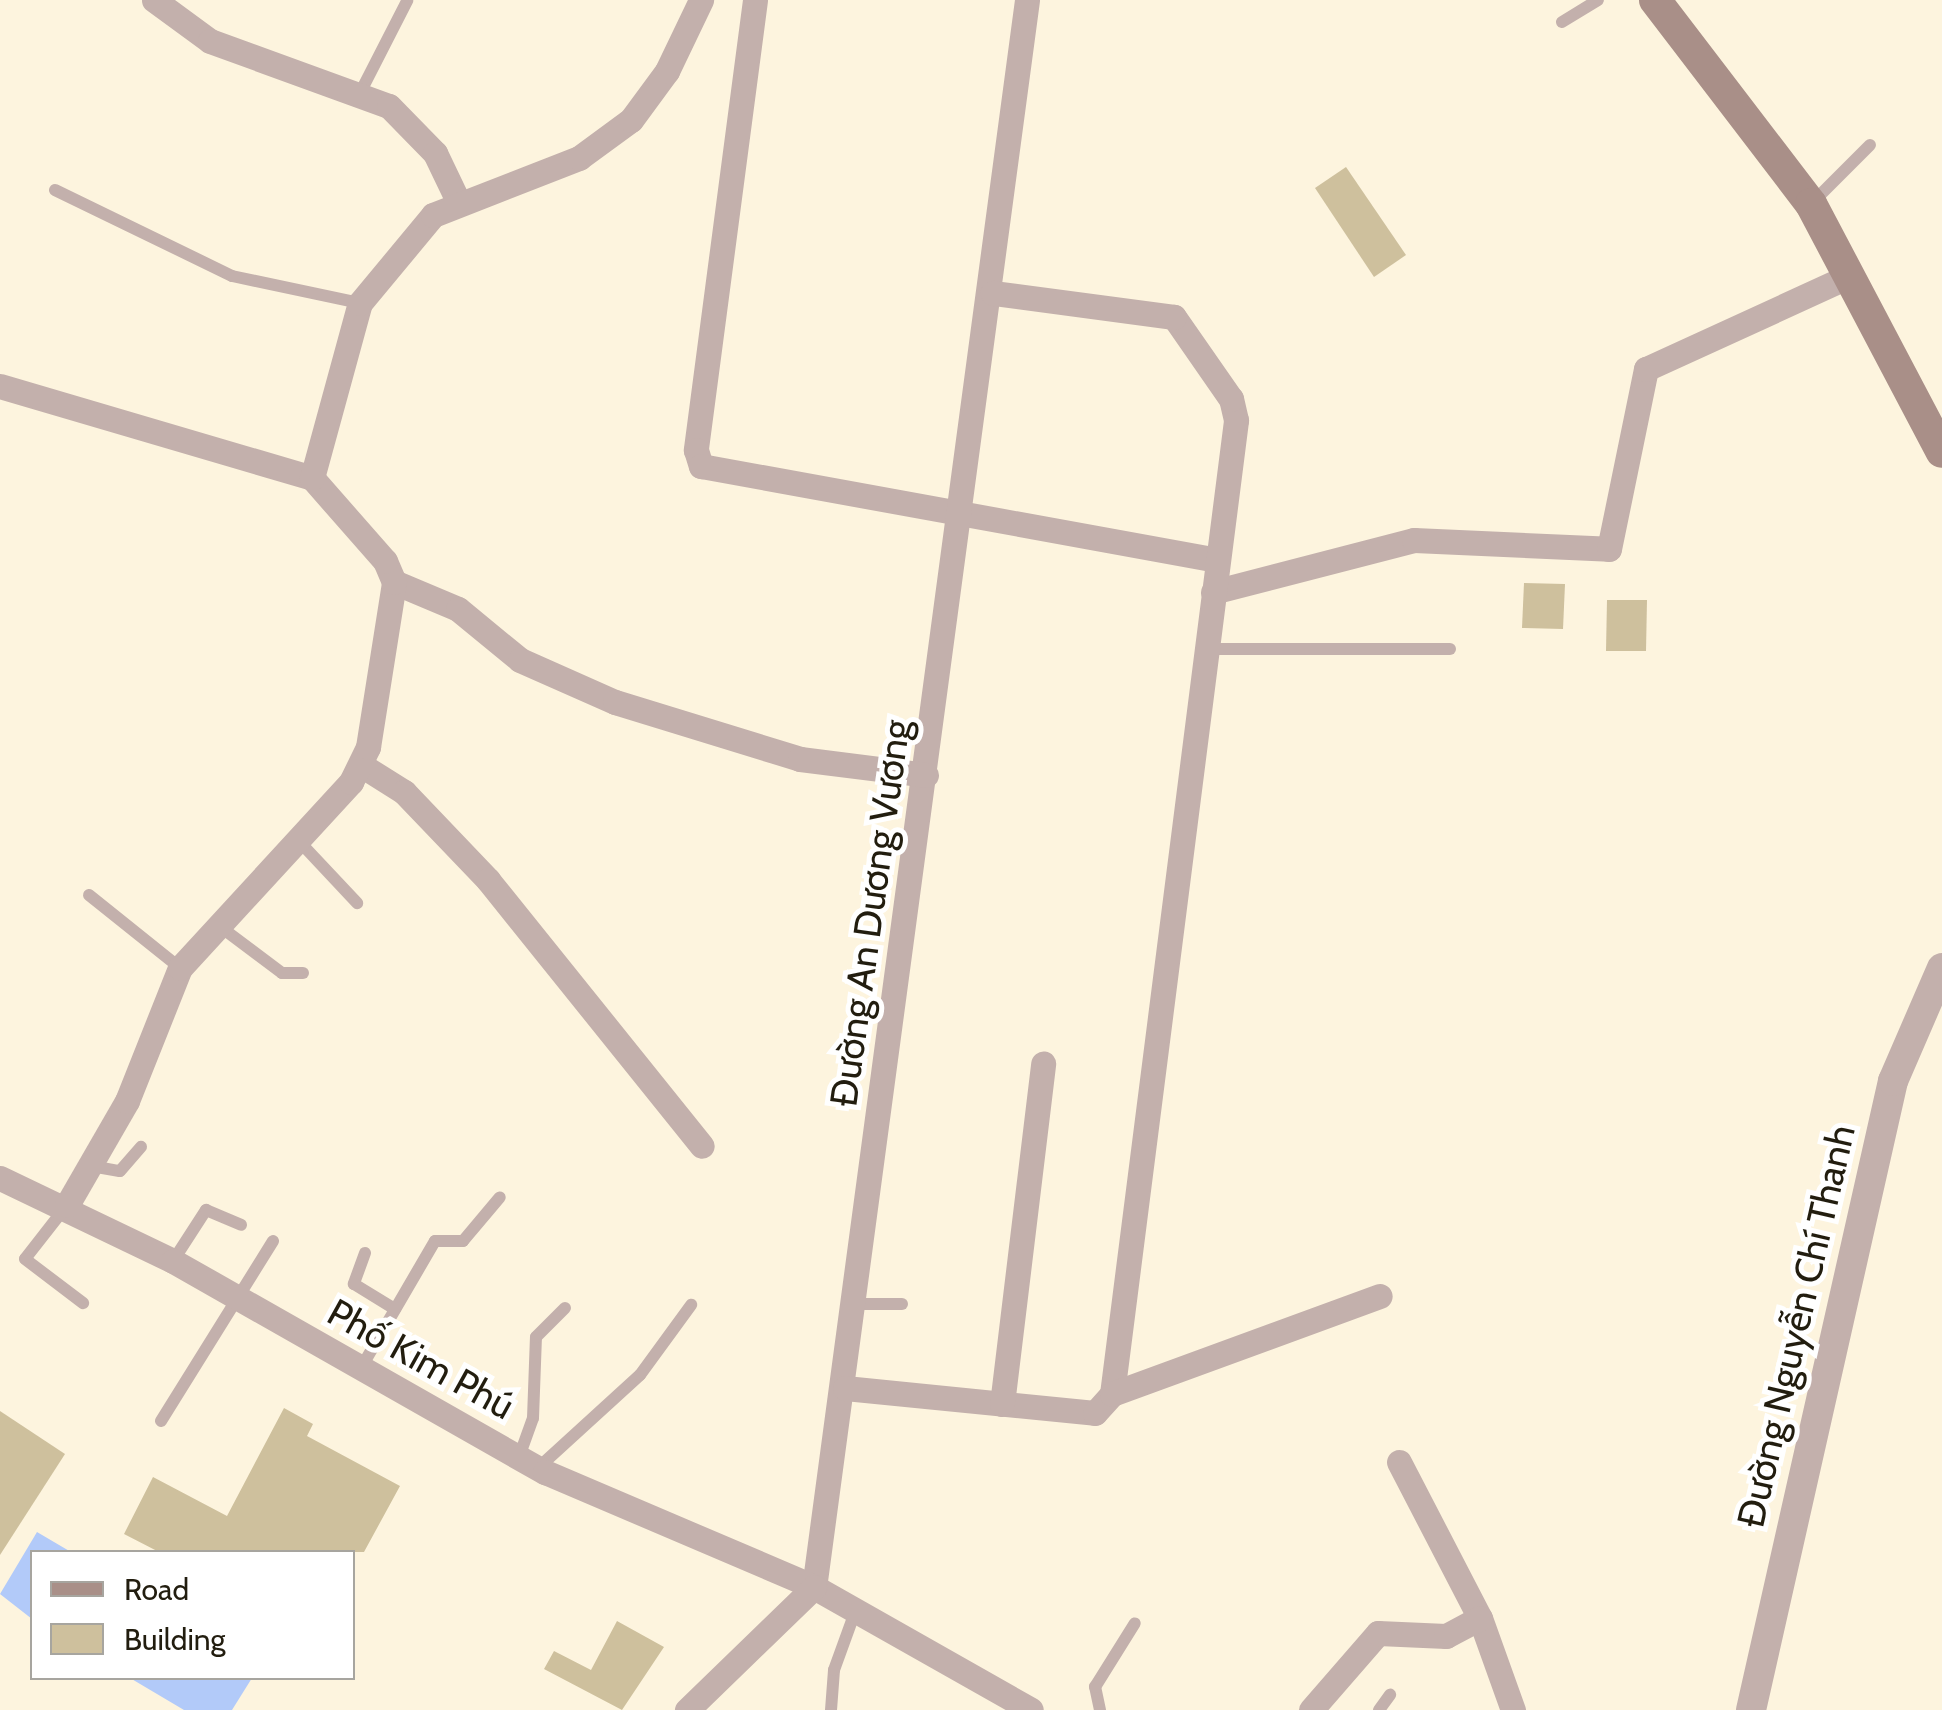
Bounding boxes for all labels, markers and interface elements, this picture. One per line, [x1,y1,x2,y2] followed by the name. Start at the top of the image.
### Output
[820,717,920,1109] street label: Đường An Dương Vương
[1727,1120,1865,1532] street label: Đường Nguyễn Chí Thanh
[320,1289,522,1429] street label: Phố Kim Phú
[30,1550,355,1680] legend
[124,1571,189,1608] text: Road
[124,1621,226,1658] text: Building

